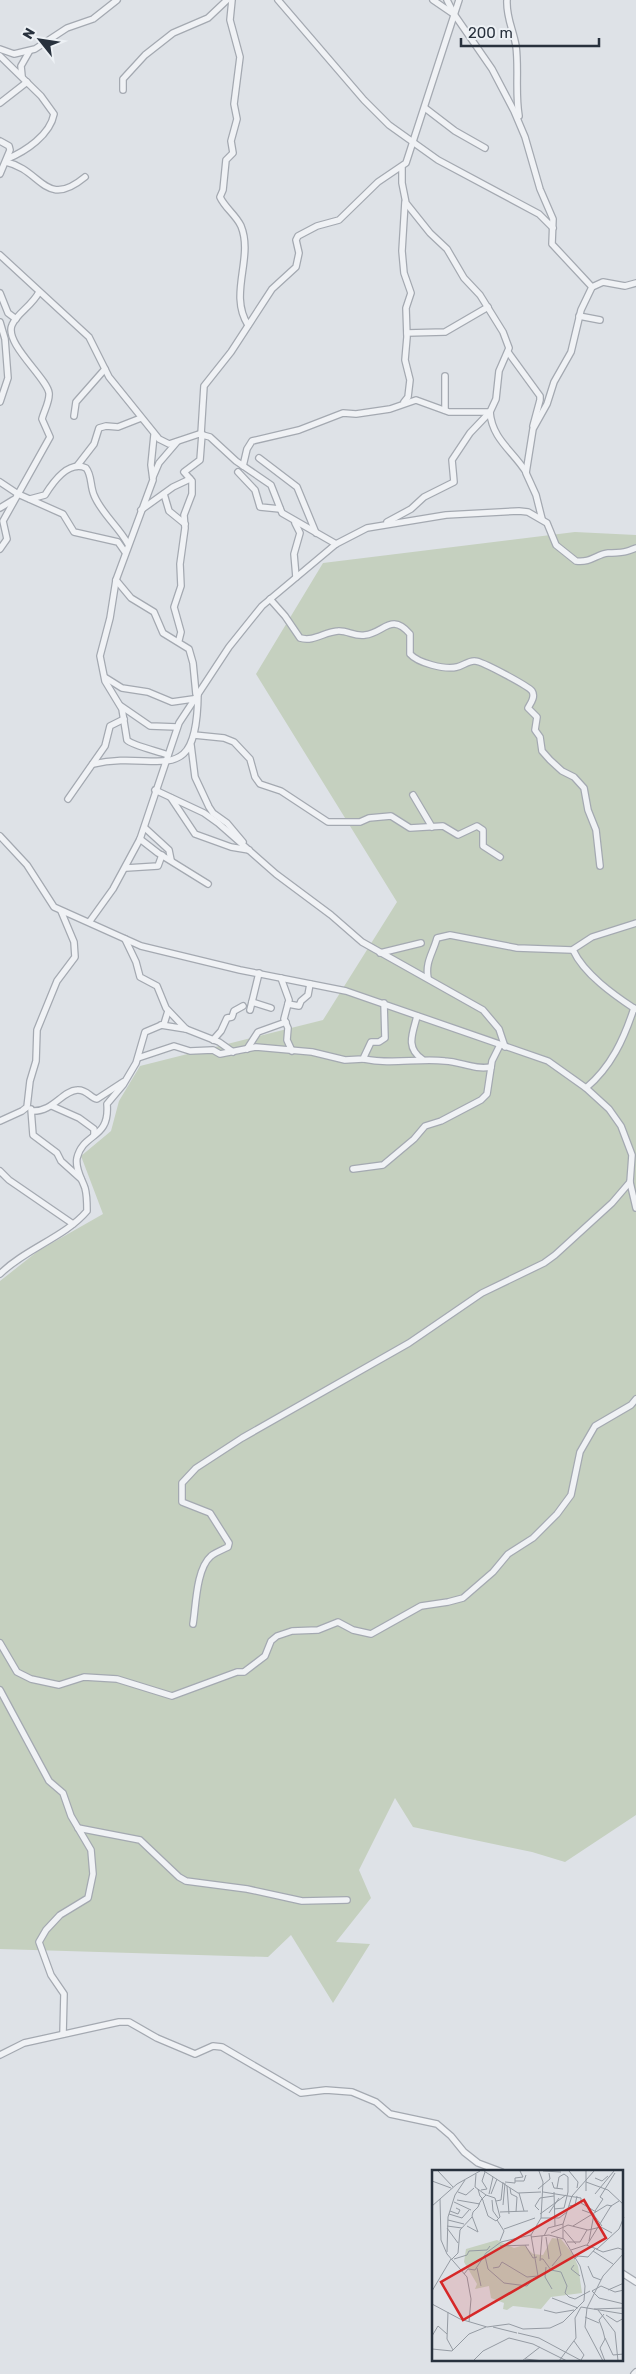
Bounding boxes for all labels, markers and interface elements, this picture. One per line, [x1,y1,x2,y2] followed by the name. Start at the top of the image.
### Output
[15,15,65,65] north arrow
[461,15,598,47] scale bar
[468,24,513,42] text: 200 m
[19,25,39,42] text: N
[432,2170,624,2362] inset map

